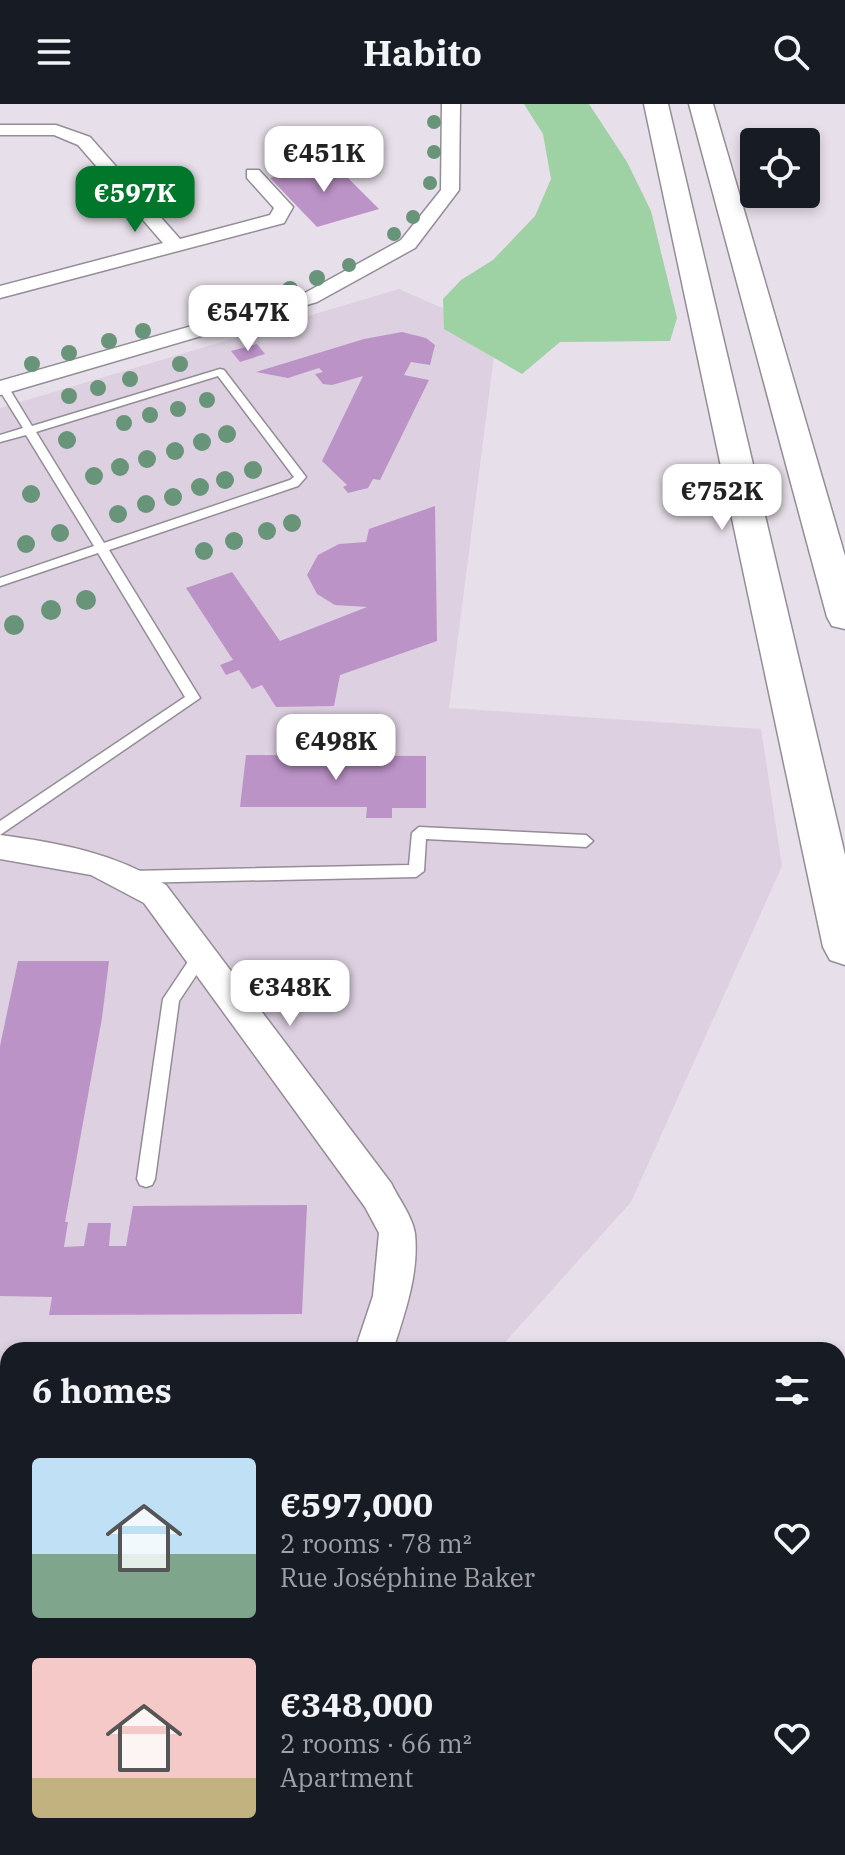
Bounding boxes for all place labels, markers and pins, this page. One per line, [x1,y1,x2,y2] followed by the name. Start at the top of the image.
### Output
[268,126,380,194] pin: €451K
[79,166,191,234] pin: €597K
[192,285,304,353] pin: €547K
[666,464,778,532] pin: €752K
[280,714,392,782] pin: €498K
[234,960,346,1028] pin: €348K

